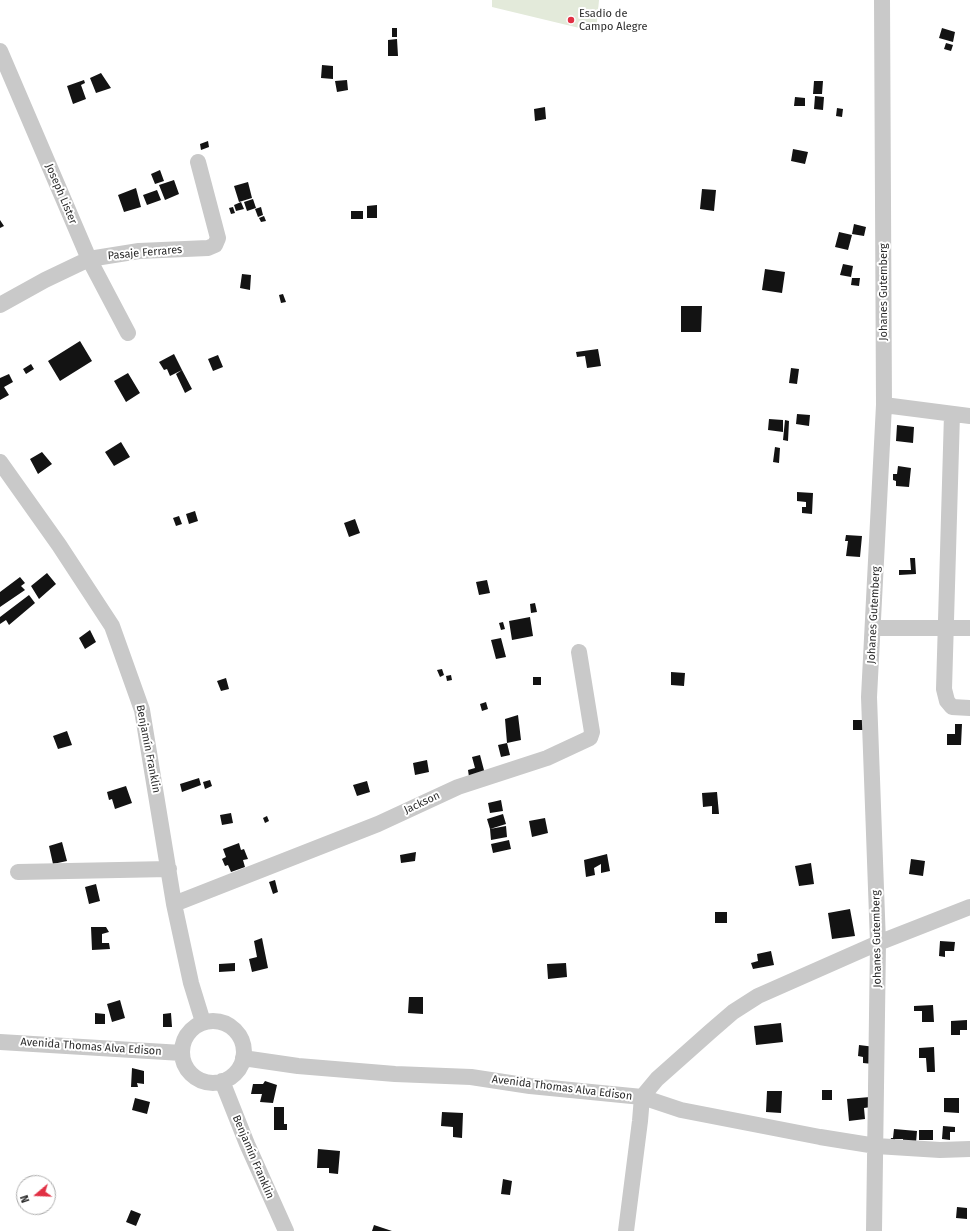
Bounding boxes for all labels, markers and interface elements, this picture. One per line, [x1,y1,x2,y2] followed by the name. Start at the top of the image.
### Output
[579,7,647,33] place label: Esadio de Campo Alegre
[566,15,576,25] marker: Esadio de Campo Alegre
[42,162,80,226] street label: Joseph Lister
[107,243,183,263] street label: Pasaje Ferrares
[877,243,891,341] street label: Johanes Gutemberg
[865,566,883,664] street label: Johanes Gutemberg
[133,704,163,794] street label: Benjamín Franklin
[402,789,442,817] street label: Jackson
[870,890,884,988] street label: Johanes Gutemberg
[20,1035,162,1059] street label: Avenida Thomas Alva Edison
[491,1073,633,1103] street label: Avenida Thomas Alva Edison
[229,1113,277,1201] street label: Benjamín Franklin
[16,1175,56,1215] north arrow
[18,1193,32,1204] text: N

